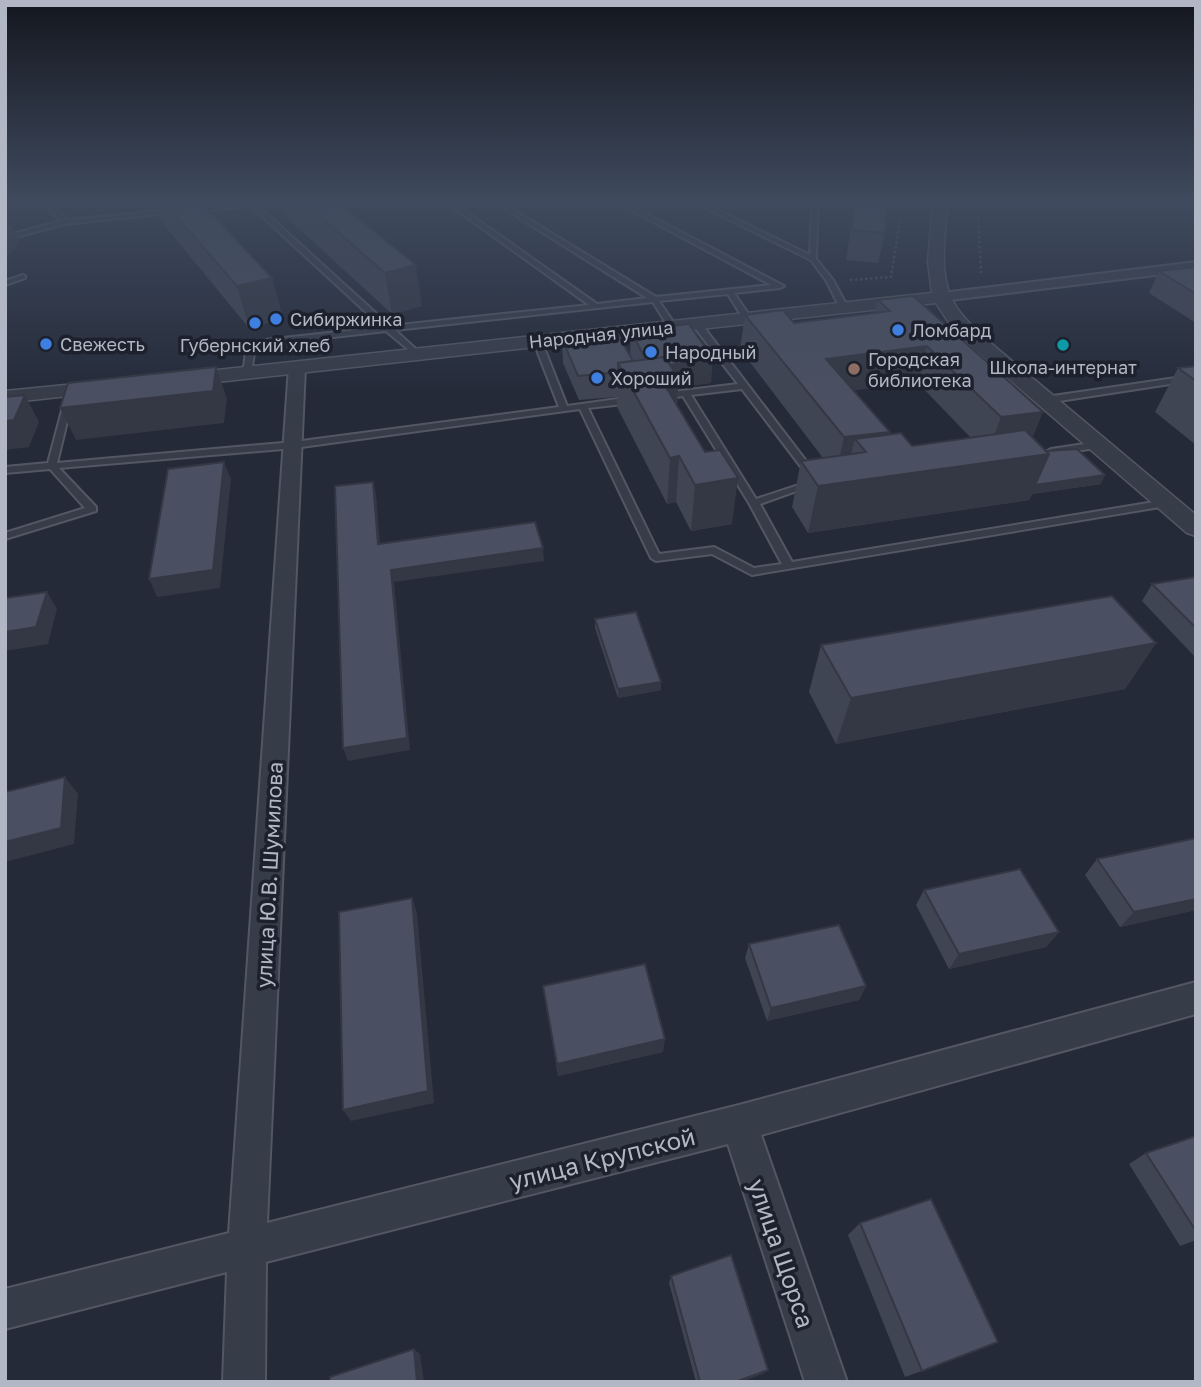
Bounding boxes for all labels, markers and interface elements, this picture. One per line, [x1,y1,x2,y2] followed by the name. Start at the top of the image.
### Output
[290,308,402,330] place label: Сибиржинка
[268,311,284,327] marker: Сибиржинка
[247,315,263,331] marker: Губернский хлеб
[528,315,674,353] street label: Народная улица
[912,319,991,341] place label: Ломбард
[890,322,906,338] marker: Ломбард
[60,333,145,355] place label: Свежесть
[180,334,330,356] place label: Губернский хлеб
[38,336,54,352] marker: Свежесть
[1055,337,1071,353] marker: Школа-интернат
[665,341,757,363] place label: Народный
[643,344,659,360] marker: Народный
[868,348,972,391] place label: Городская библиотека
[989,356,1137,378] place label: Школа-интернат
[846,361,862,377] marker: Городская библиотека
[611,367,692,389] place label: Хороший
[589,370,605,386] marker: Хороший
[250,761,288,989] street label: улица Ю.В. Шумилова
[506,1121,698,1195] street label: улица Крупской
[743,1175,821,1331] street label: улица Щорса

